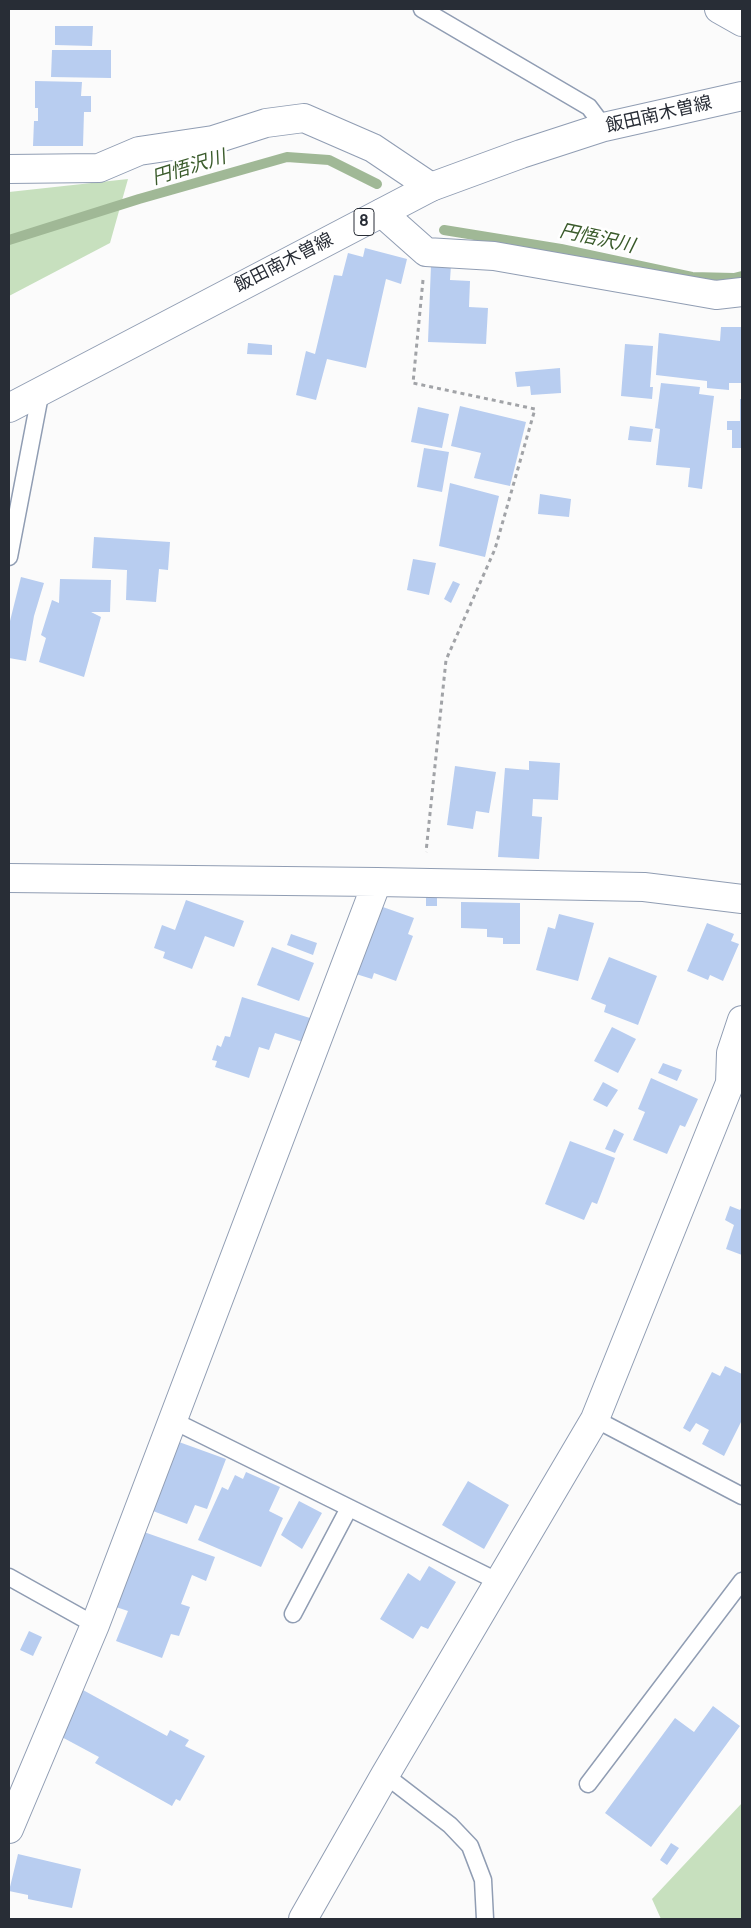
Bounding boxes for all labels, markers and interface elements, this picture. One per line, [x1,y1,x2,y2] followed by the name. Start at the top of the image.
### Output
[604,92,714,138] street label: 飯田南木曽線
[149,146,229,190] water label: 円悟沢川
[354,208,374,236] road number: 8
[557,220,637,258] water label: 円悟沢川
[231,229,337,297] street label: 飯田南木曽線

